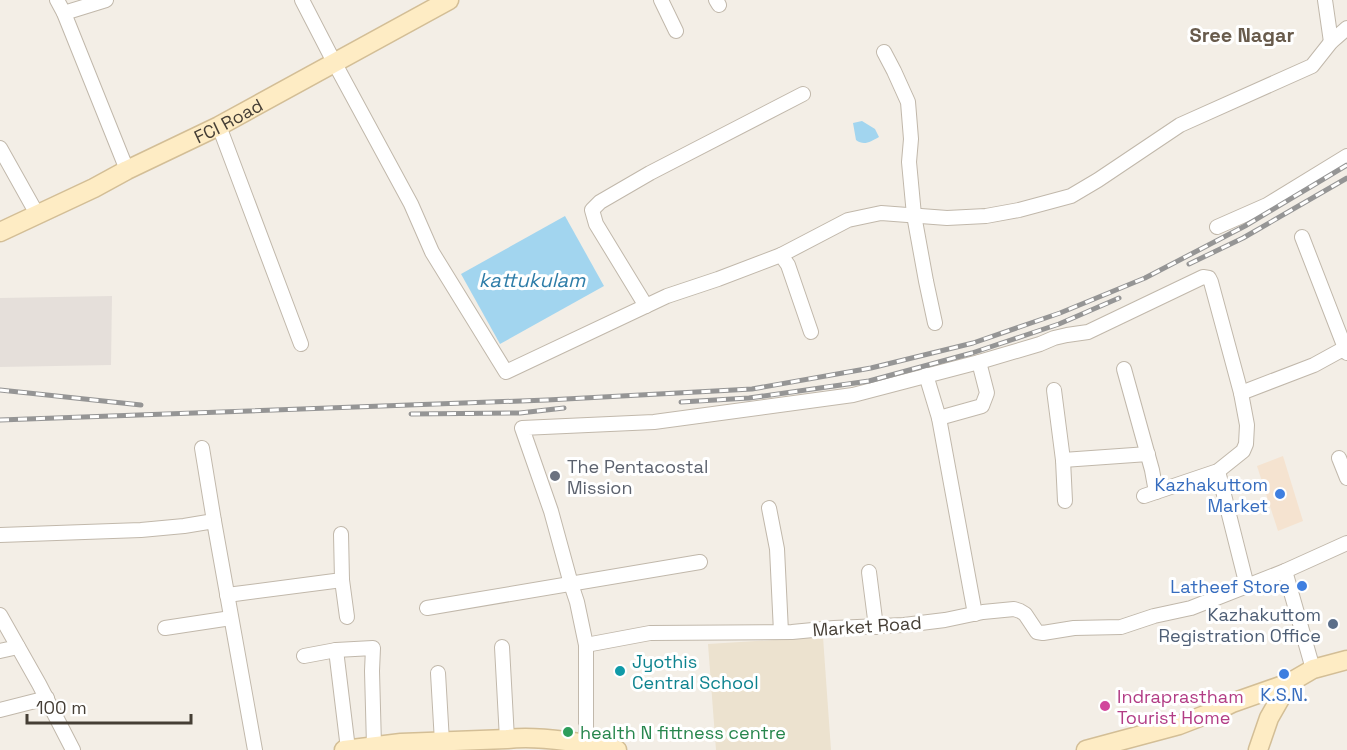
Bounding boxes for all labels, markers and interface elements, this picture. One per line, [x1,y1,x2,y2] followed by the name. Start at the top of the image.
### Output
[1190,22,1294,48] district label: Sree Nagar
[190,93,266,148] street label: FCI Road
[479,267,586,293] water label: kattukulam
[567,455,708,499] place label: The Pentacostal Mission
[548,469,562,483] marker: The Pentacostal Mission
[1155,473,1268,517] place label: Kazhakuttom Market
[1273,487,1287,501] marker: Kazhakuttom Market
[1170,575,1290,598] place label: Latheef Store
[1295,579,1309,593] marker: Latheef Store
[1159,603,1321,647] place label: Kazhakuttom Registration Office
[812,611,922,641] street label: Market Road
[1326,617,1340,631] marker: Kazhakuttom Registration Office
[632,650,759,694] place label: Jyothis Central School
[613,664,627,678] marker: Jyothis Central School
[1277,667,1291,681] marker: K.S.N.
[1260,683,1308,706] place label: K.S.N.
[1117,685,1244,729] place label: Indraprastham Tourist Home
[27,687,190,725] scale bar
[36,696,87,719] text: 100 m
[1098,699,1112,713] marker: Indraprastham Tourist Home
[580,721,786,744] place label: health N fittness centre
[561,725,575,739] marker: health N fittness centre

